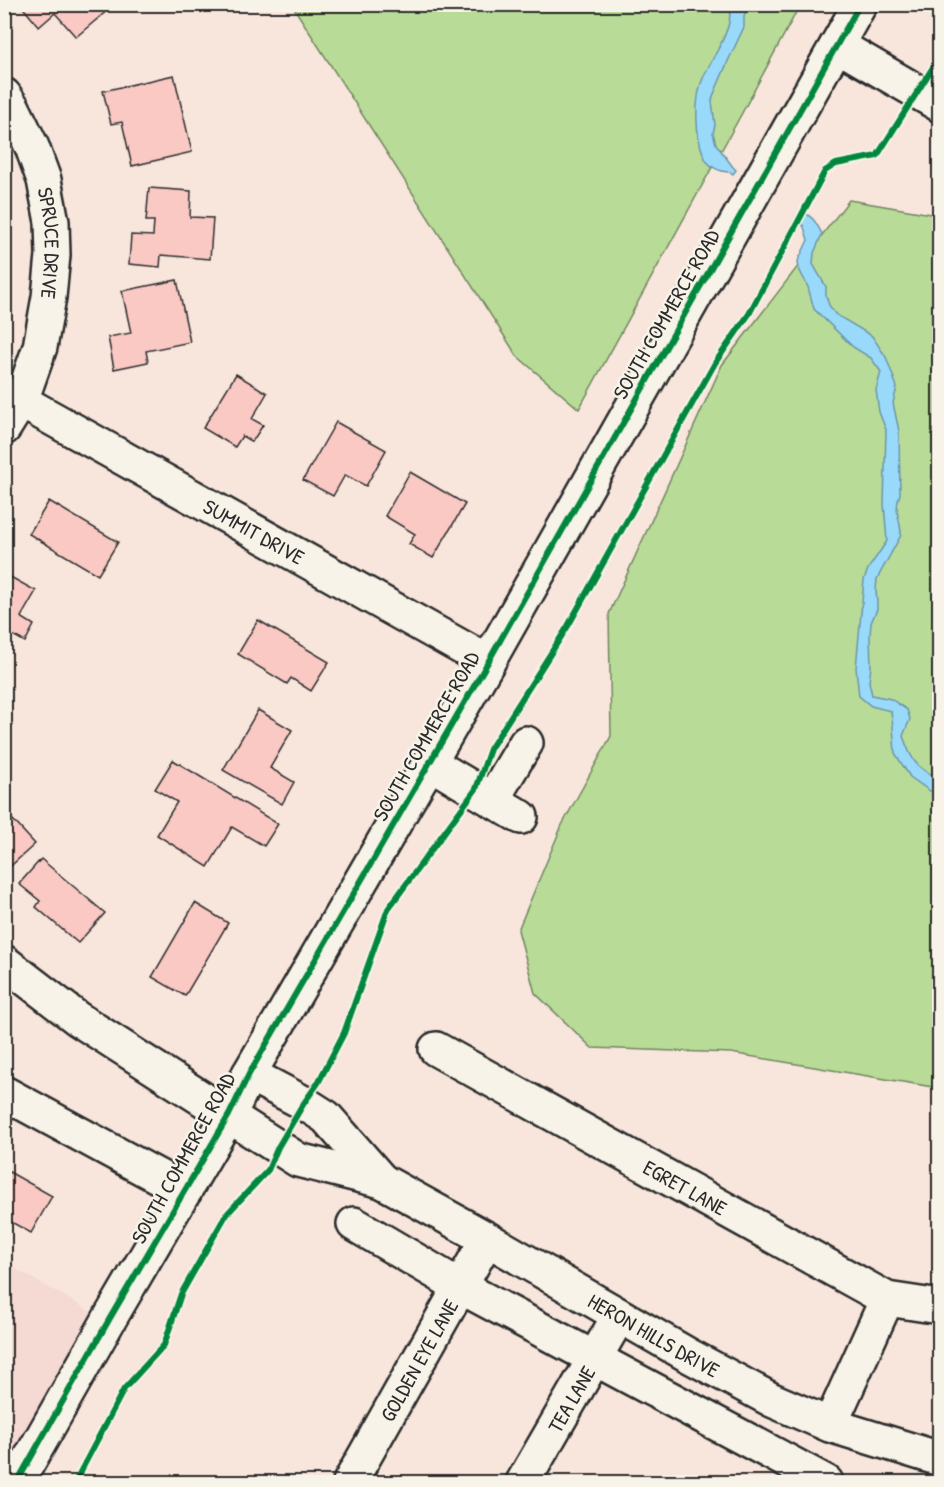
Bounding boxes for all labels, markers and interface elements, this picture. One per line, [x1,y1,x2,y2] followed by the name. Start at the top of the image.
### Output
[31,185,68,300] street label: SPRUCE DRIVE
[606,224,726,404] street label: SOUTH COMMERCE ROAD
[198,491,310,571] street label: SUMMIT DRIVE
[366,646,486,826] street label: SOUTH COMMERCE ROAD
[124,1067,242,1249] street label: SOUTH COMMERCE ROAD
[638,1152,732,1222] street label: EGRET LANE
[583,1286,725,1384] street label: HERON HILLS DRIVE
[373,1294,465,1426] street label: GOLDEN EYE LANE
[540,1360,602,1438] street label: TEA LANE

